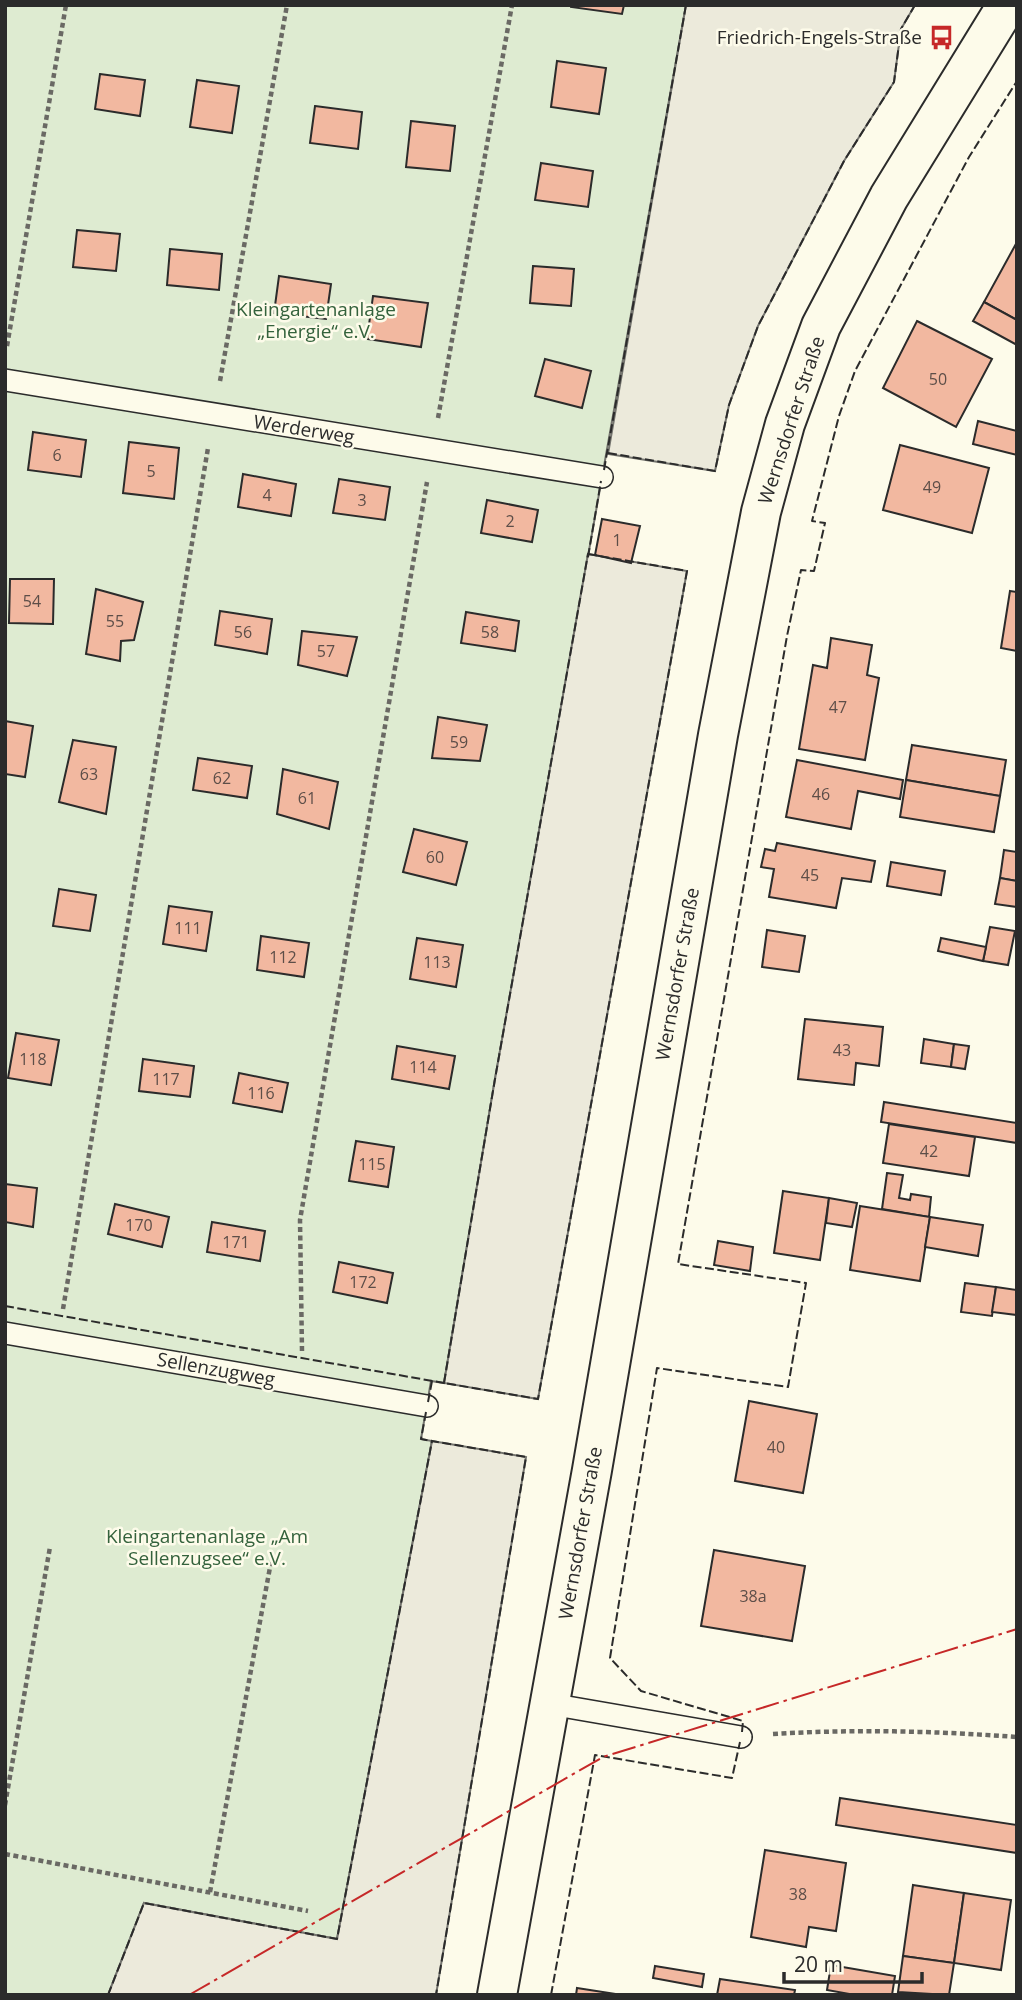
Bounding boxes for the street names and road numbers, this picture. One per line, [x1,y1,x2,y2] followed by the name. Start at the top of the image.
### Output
[752,333,830,507] street label: Wernsdorfer Straße
[252,408,356,450] street label: Werderweg
[649,885,705,1063] street label: Wernsdorfer Straße
[155,1346,277,1392] street label: Sellenzugweg
[552,1444,608,1622] street label: Wernsdorfer Straße

